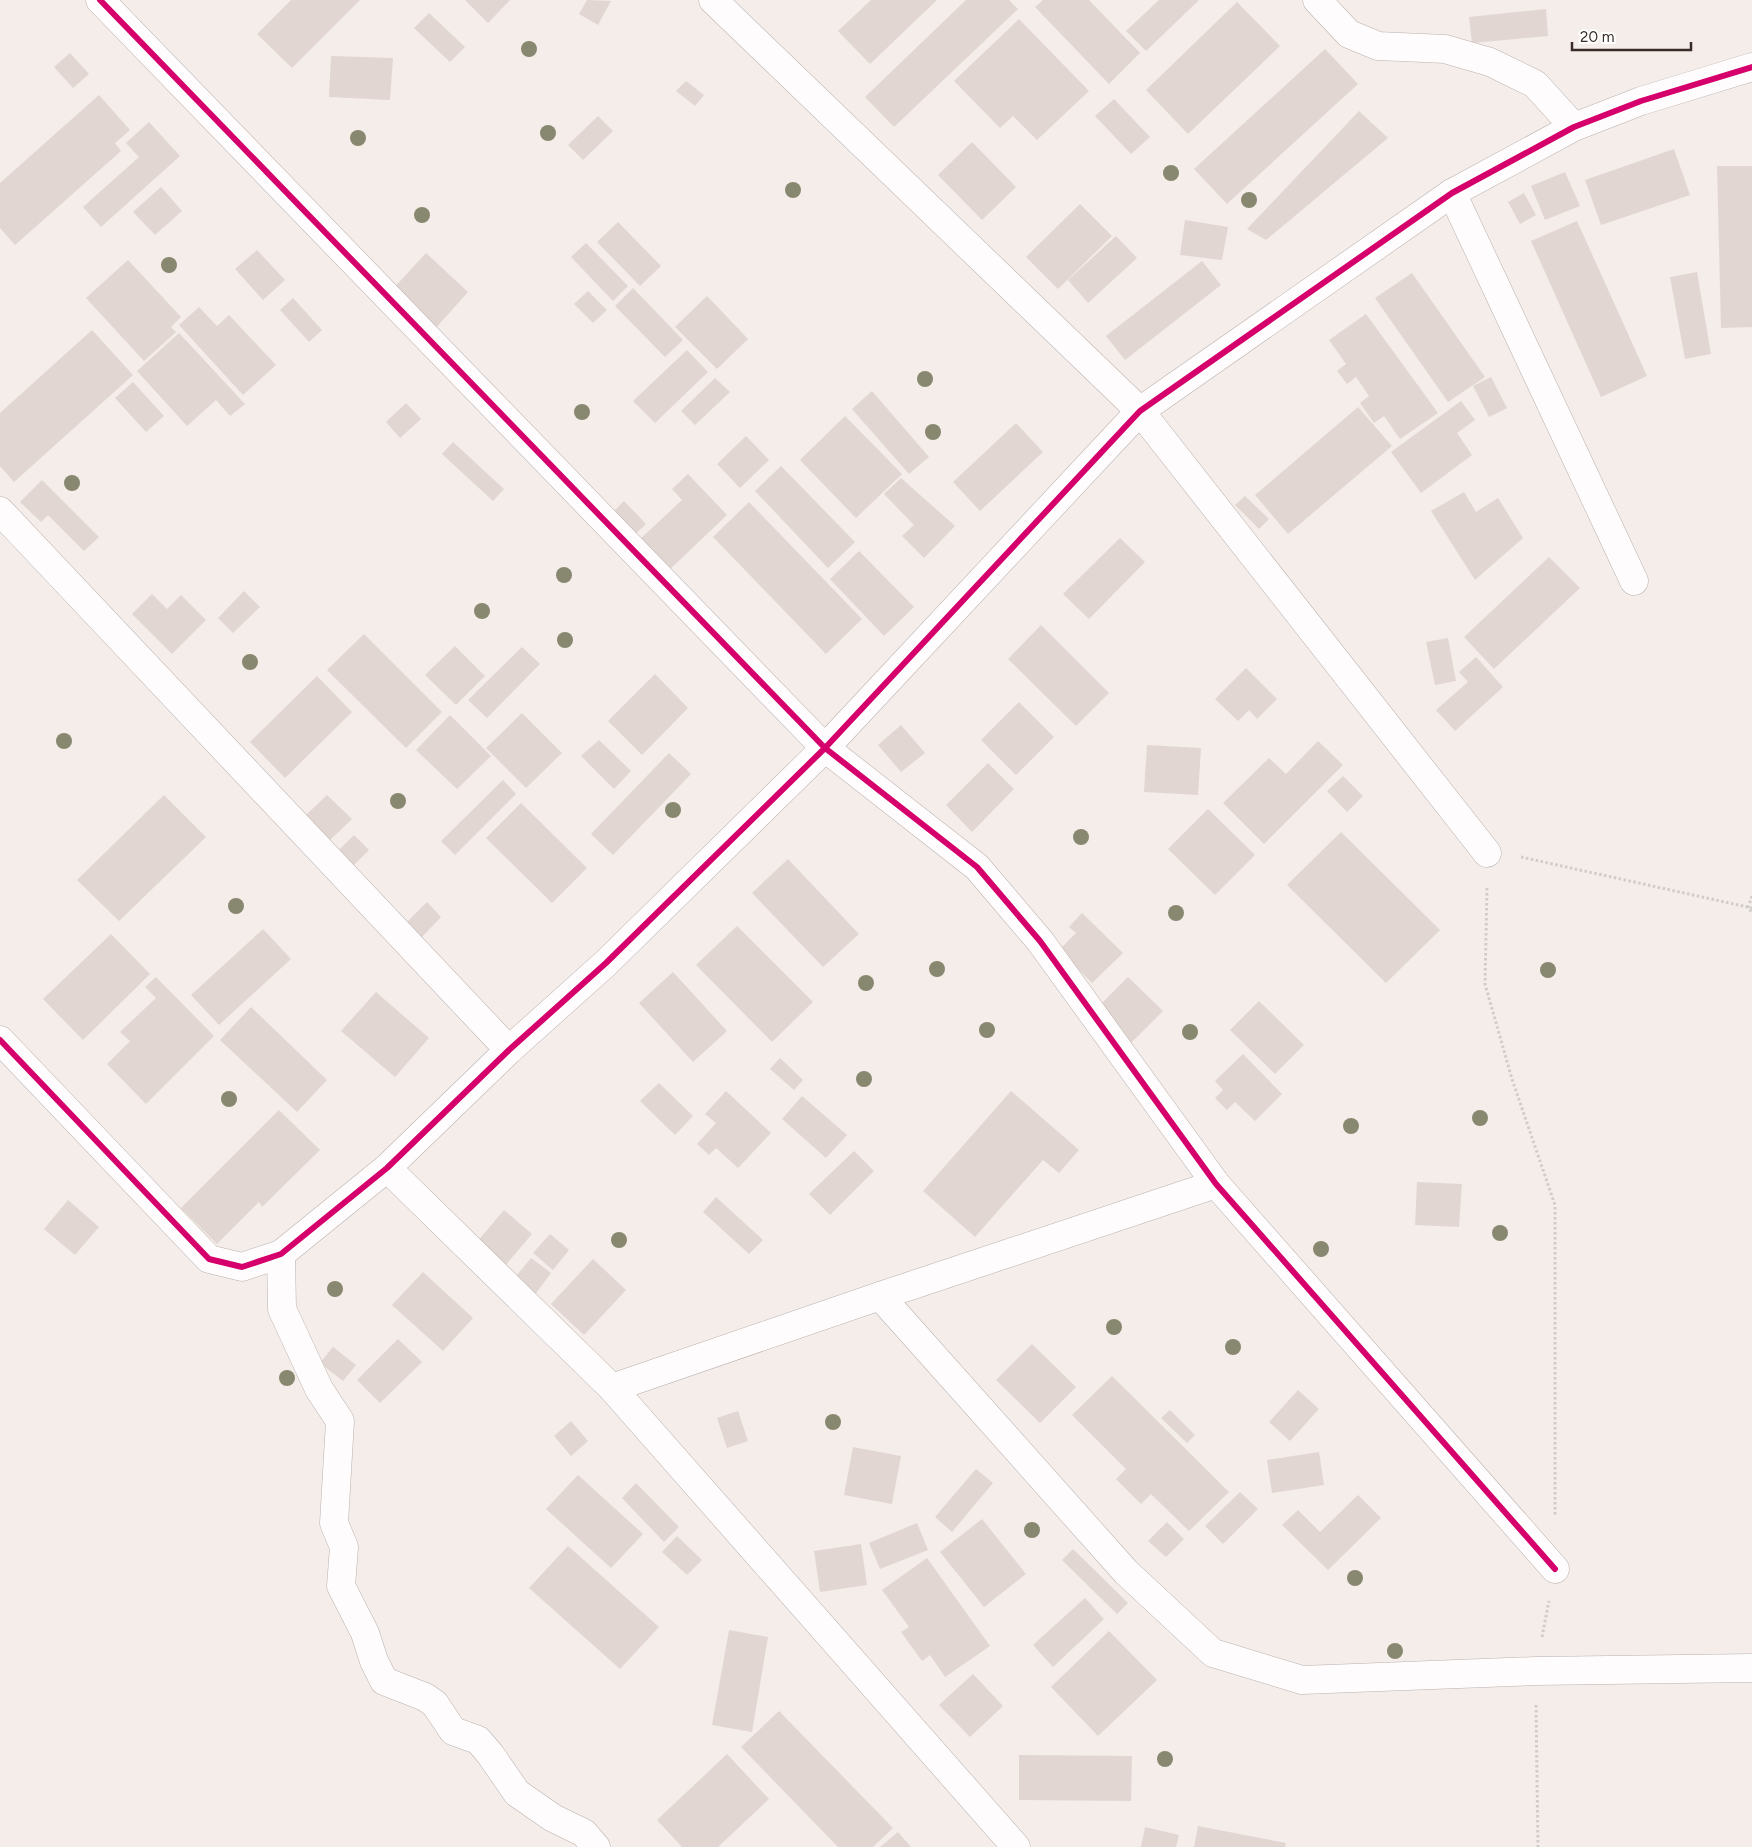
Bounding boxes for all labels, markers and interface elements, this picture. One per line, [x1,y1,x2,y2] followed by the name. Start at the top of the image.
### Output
[1572,20,1691,52] scale bar
[1580,28,1614,46] text: 20 m

